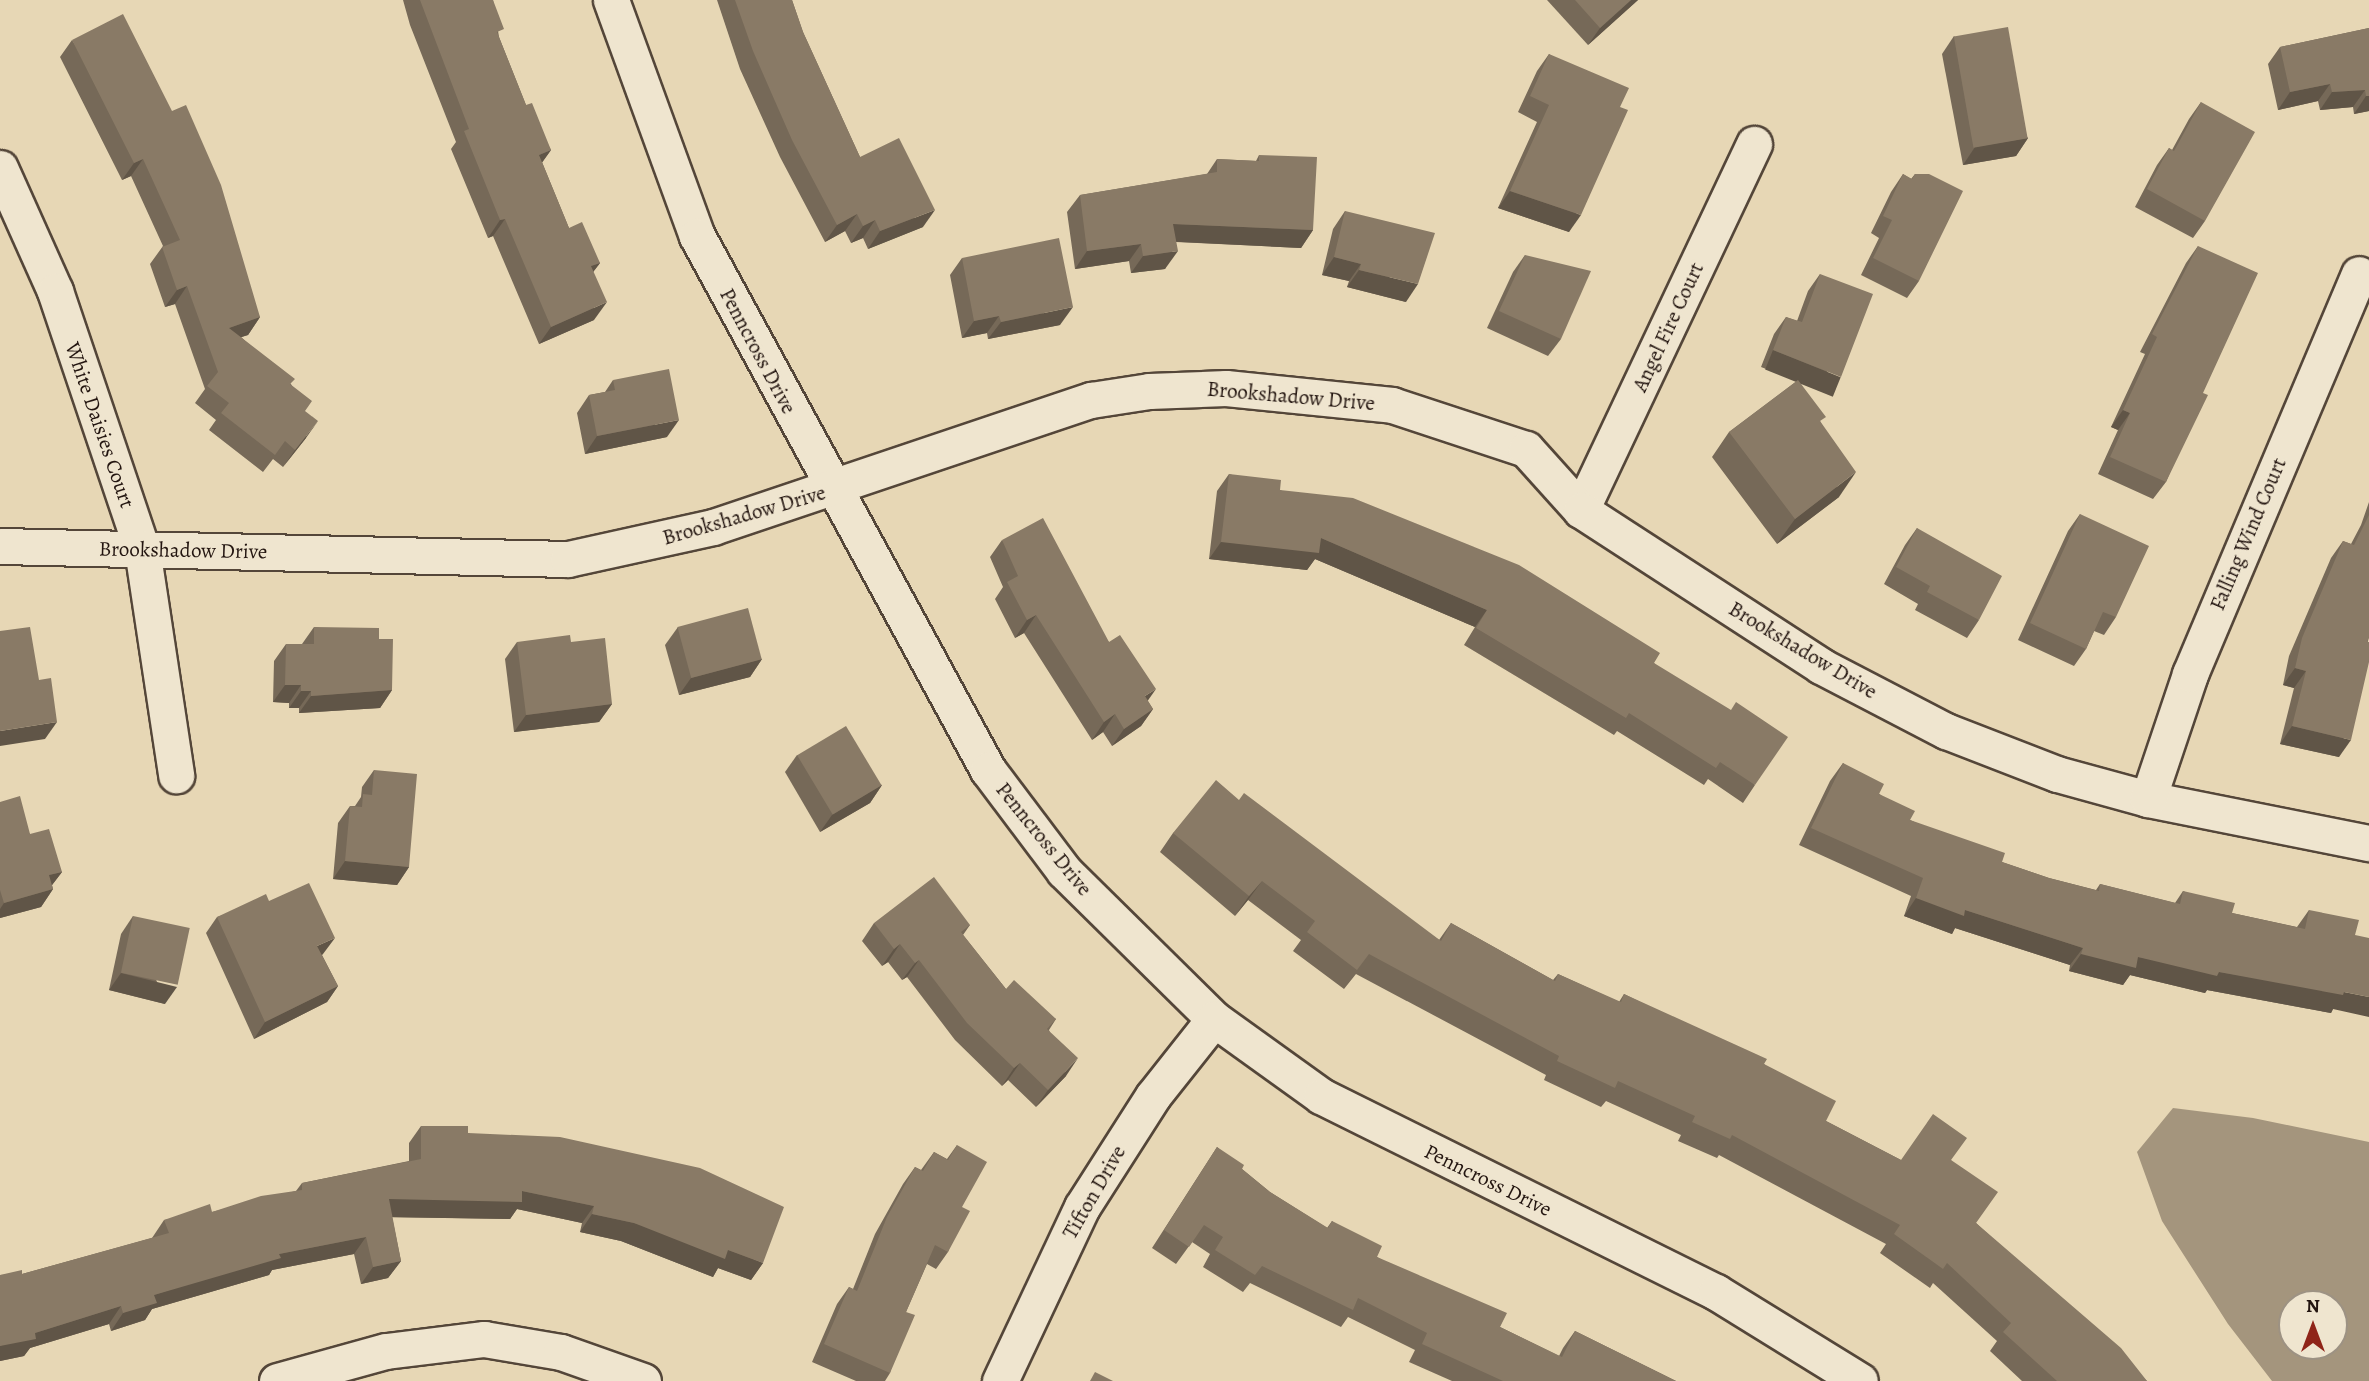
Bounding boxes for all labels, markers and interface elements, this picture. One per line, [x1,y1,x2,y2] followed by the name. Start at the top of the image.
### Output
[1627,258,1709,396] street label: Angel Fire Court
[714,284,802,418] street label: Penncross Drive
[60,339,140,511] street label: White Daisies Court
[1206,376,1376,416] street label: Brookshadow Drive
[2205,454,2291,614] street label: Falling Wind Court
[660,480,828,550] street label: Brookshadow Drive
[99,536,267,564] street label: Brookshadow Drive
[1724,596,1882,704] street label: Brookshadow Drive
[991,777,1097,901] street label: Penncross Drive
[1420,1138,1556,1222] street label: Penncross Drive
[1057,1141,1131,1243] street label: Tifton Drive
[2278,1290,2348,1360] north arrow
[2306,1293,2320,1319] text: N

